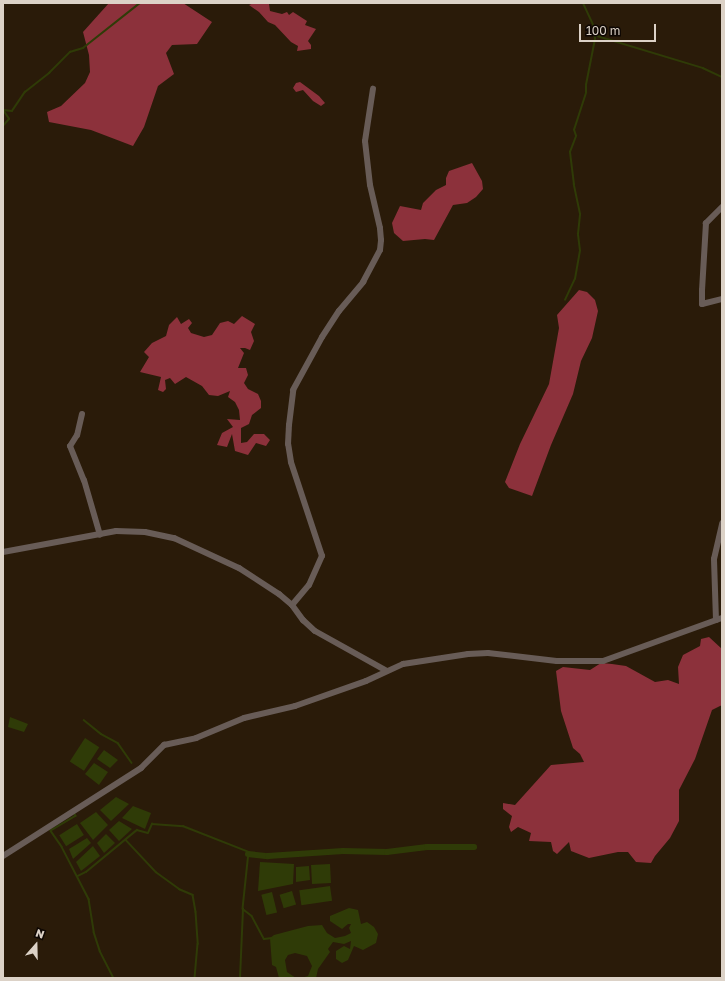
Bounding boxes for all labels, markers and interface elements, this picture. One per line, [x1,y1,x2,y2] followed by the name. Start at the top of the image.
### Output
[581,16,658,42] scale bar
[586,23,620,38] text: 100 m
[16,925,56,965] north arrow
[34,926,46,941] text: N

